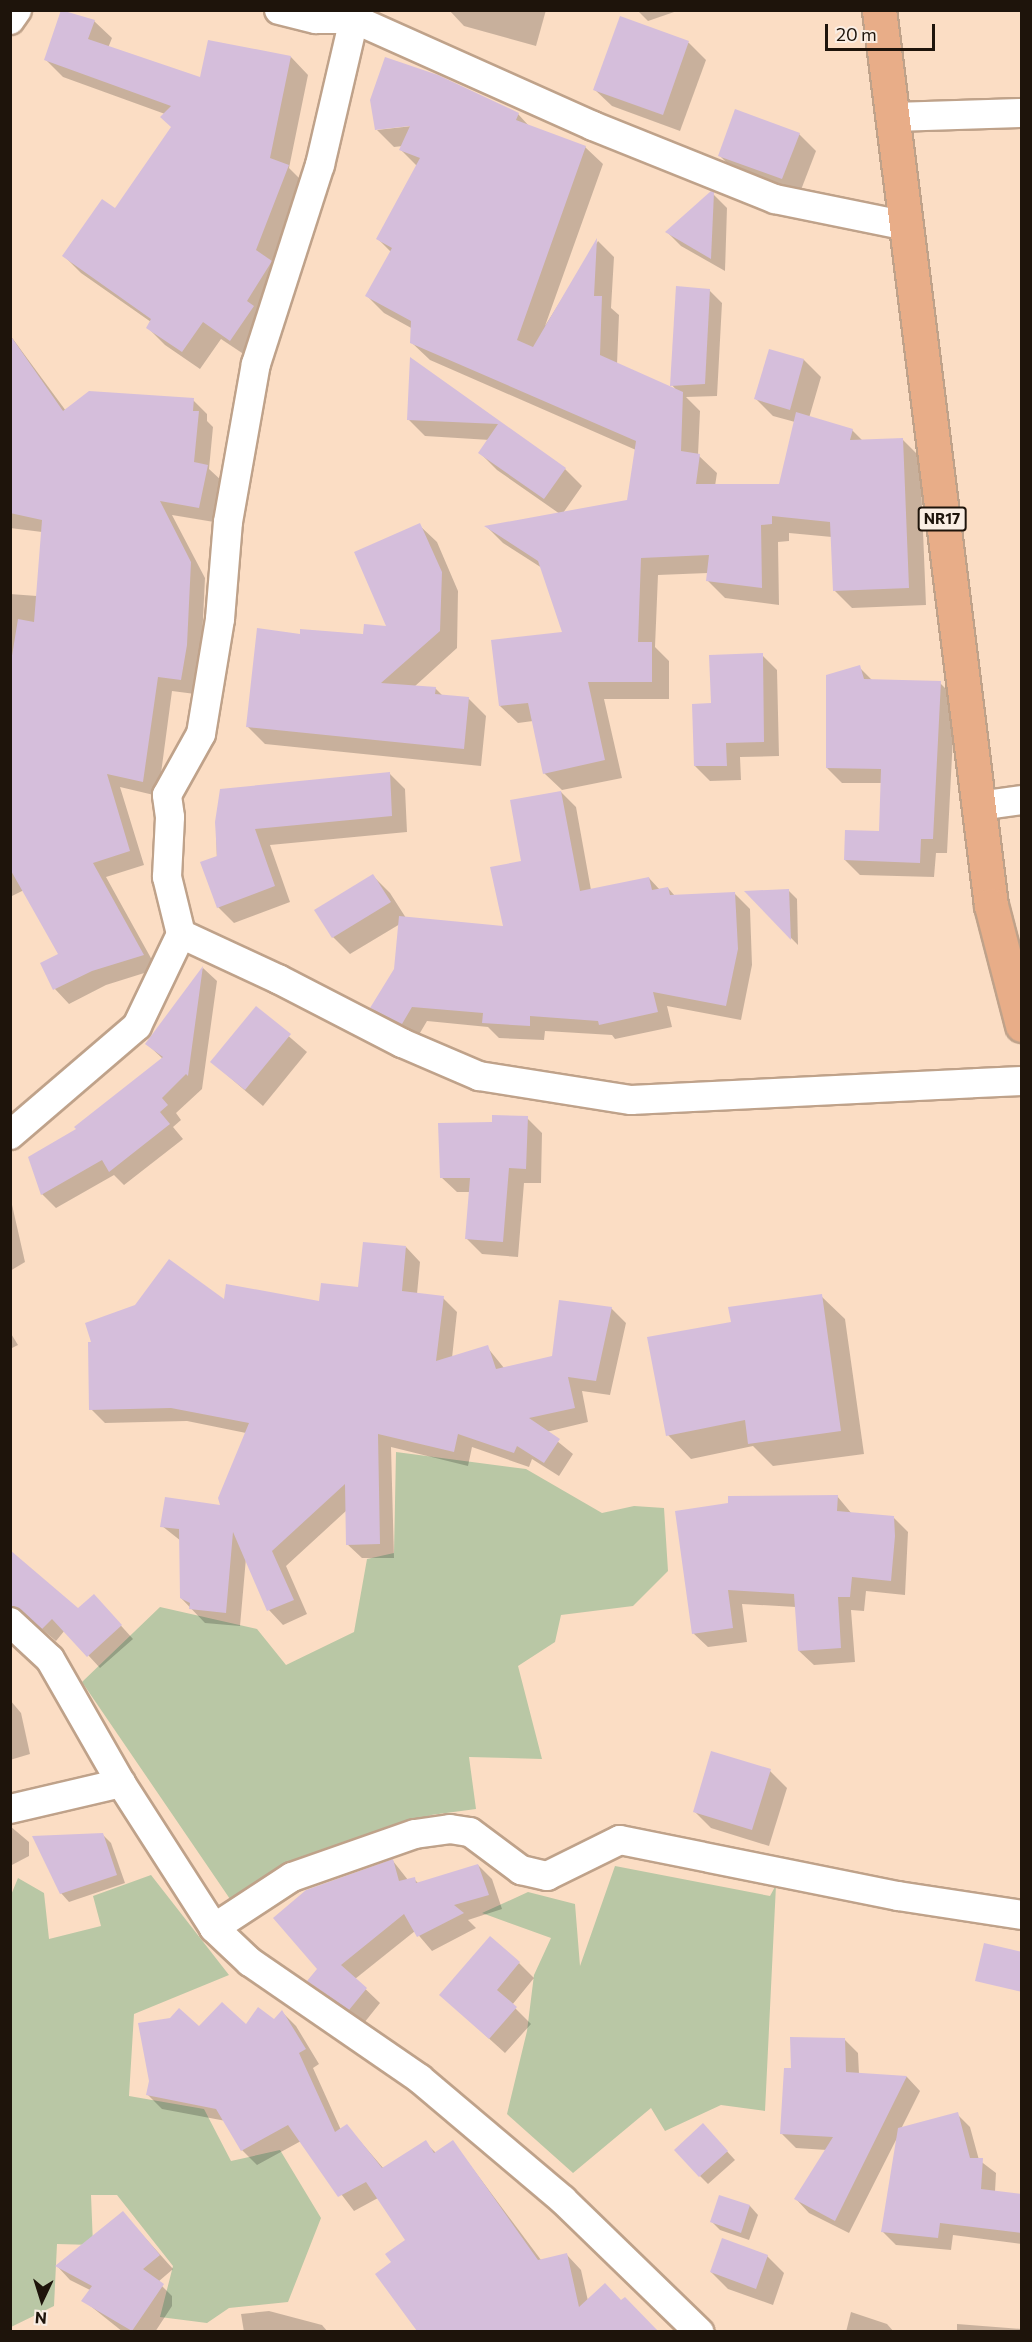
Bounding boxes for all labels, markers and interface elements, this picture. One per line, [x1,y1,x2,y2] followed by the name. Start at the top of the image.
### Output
[828,12,938,50] scale bar
[836,23,877,45] text: 20 m
[916,507,968,531] road number: NR17
[12,2270,72,2330] north arrow
[34,2309,47,2328] text: N

